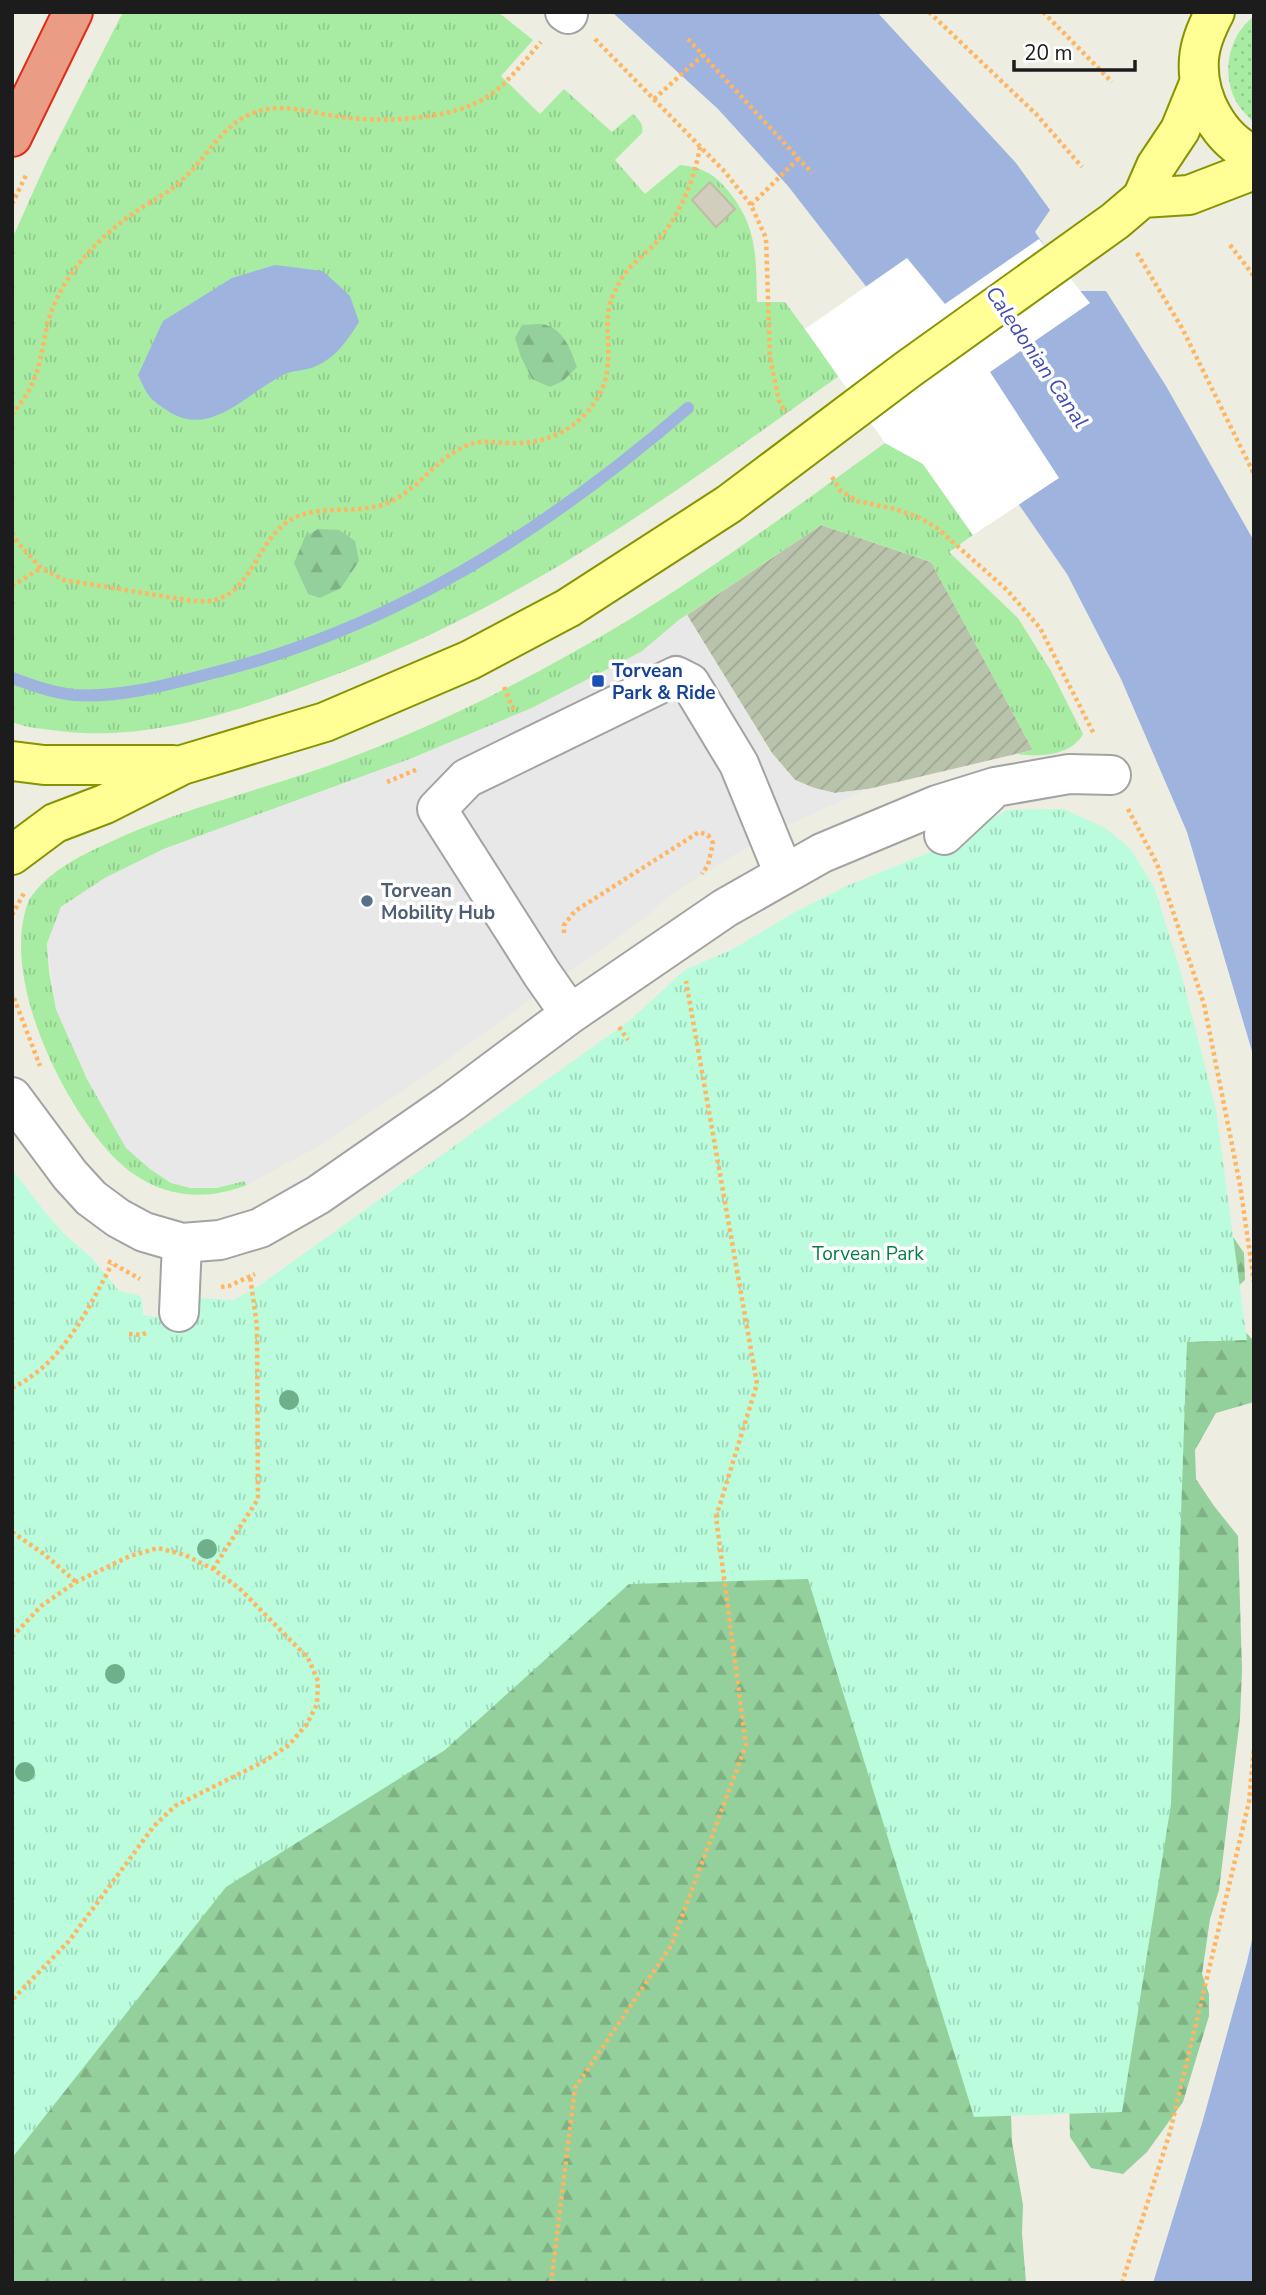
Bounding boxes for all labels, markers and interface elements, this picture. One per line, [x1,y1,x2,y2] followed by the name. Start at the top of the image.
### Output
[1014,28,1135,72] scale bar
[1024,39,1073,67] text: 20 m
[979,281,1095,433] water label: Caledonian Canal
[612,658,716,706] place label: Torvean Park & Ride
[590,673,606,689] marker: Torvean Park & Ride
[381,878,495,926] place label: Torvean Mobility Hub
[359,893,375,909] marker: Torvean Mobility Hub
[812,1241,924,1267] park label: Torvean Park

